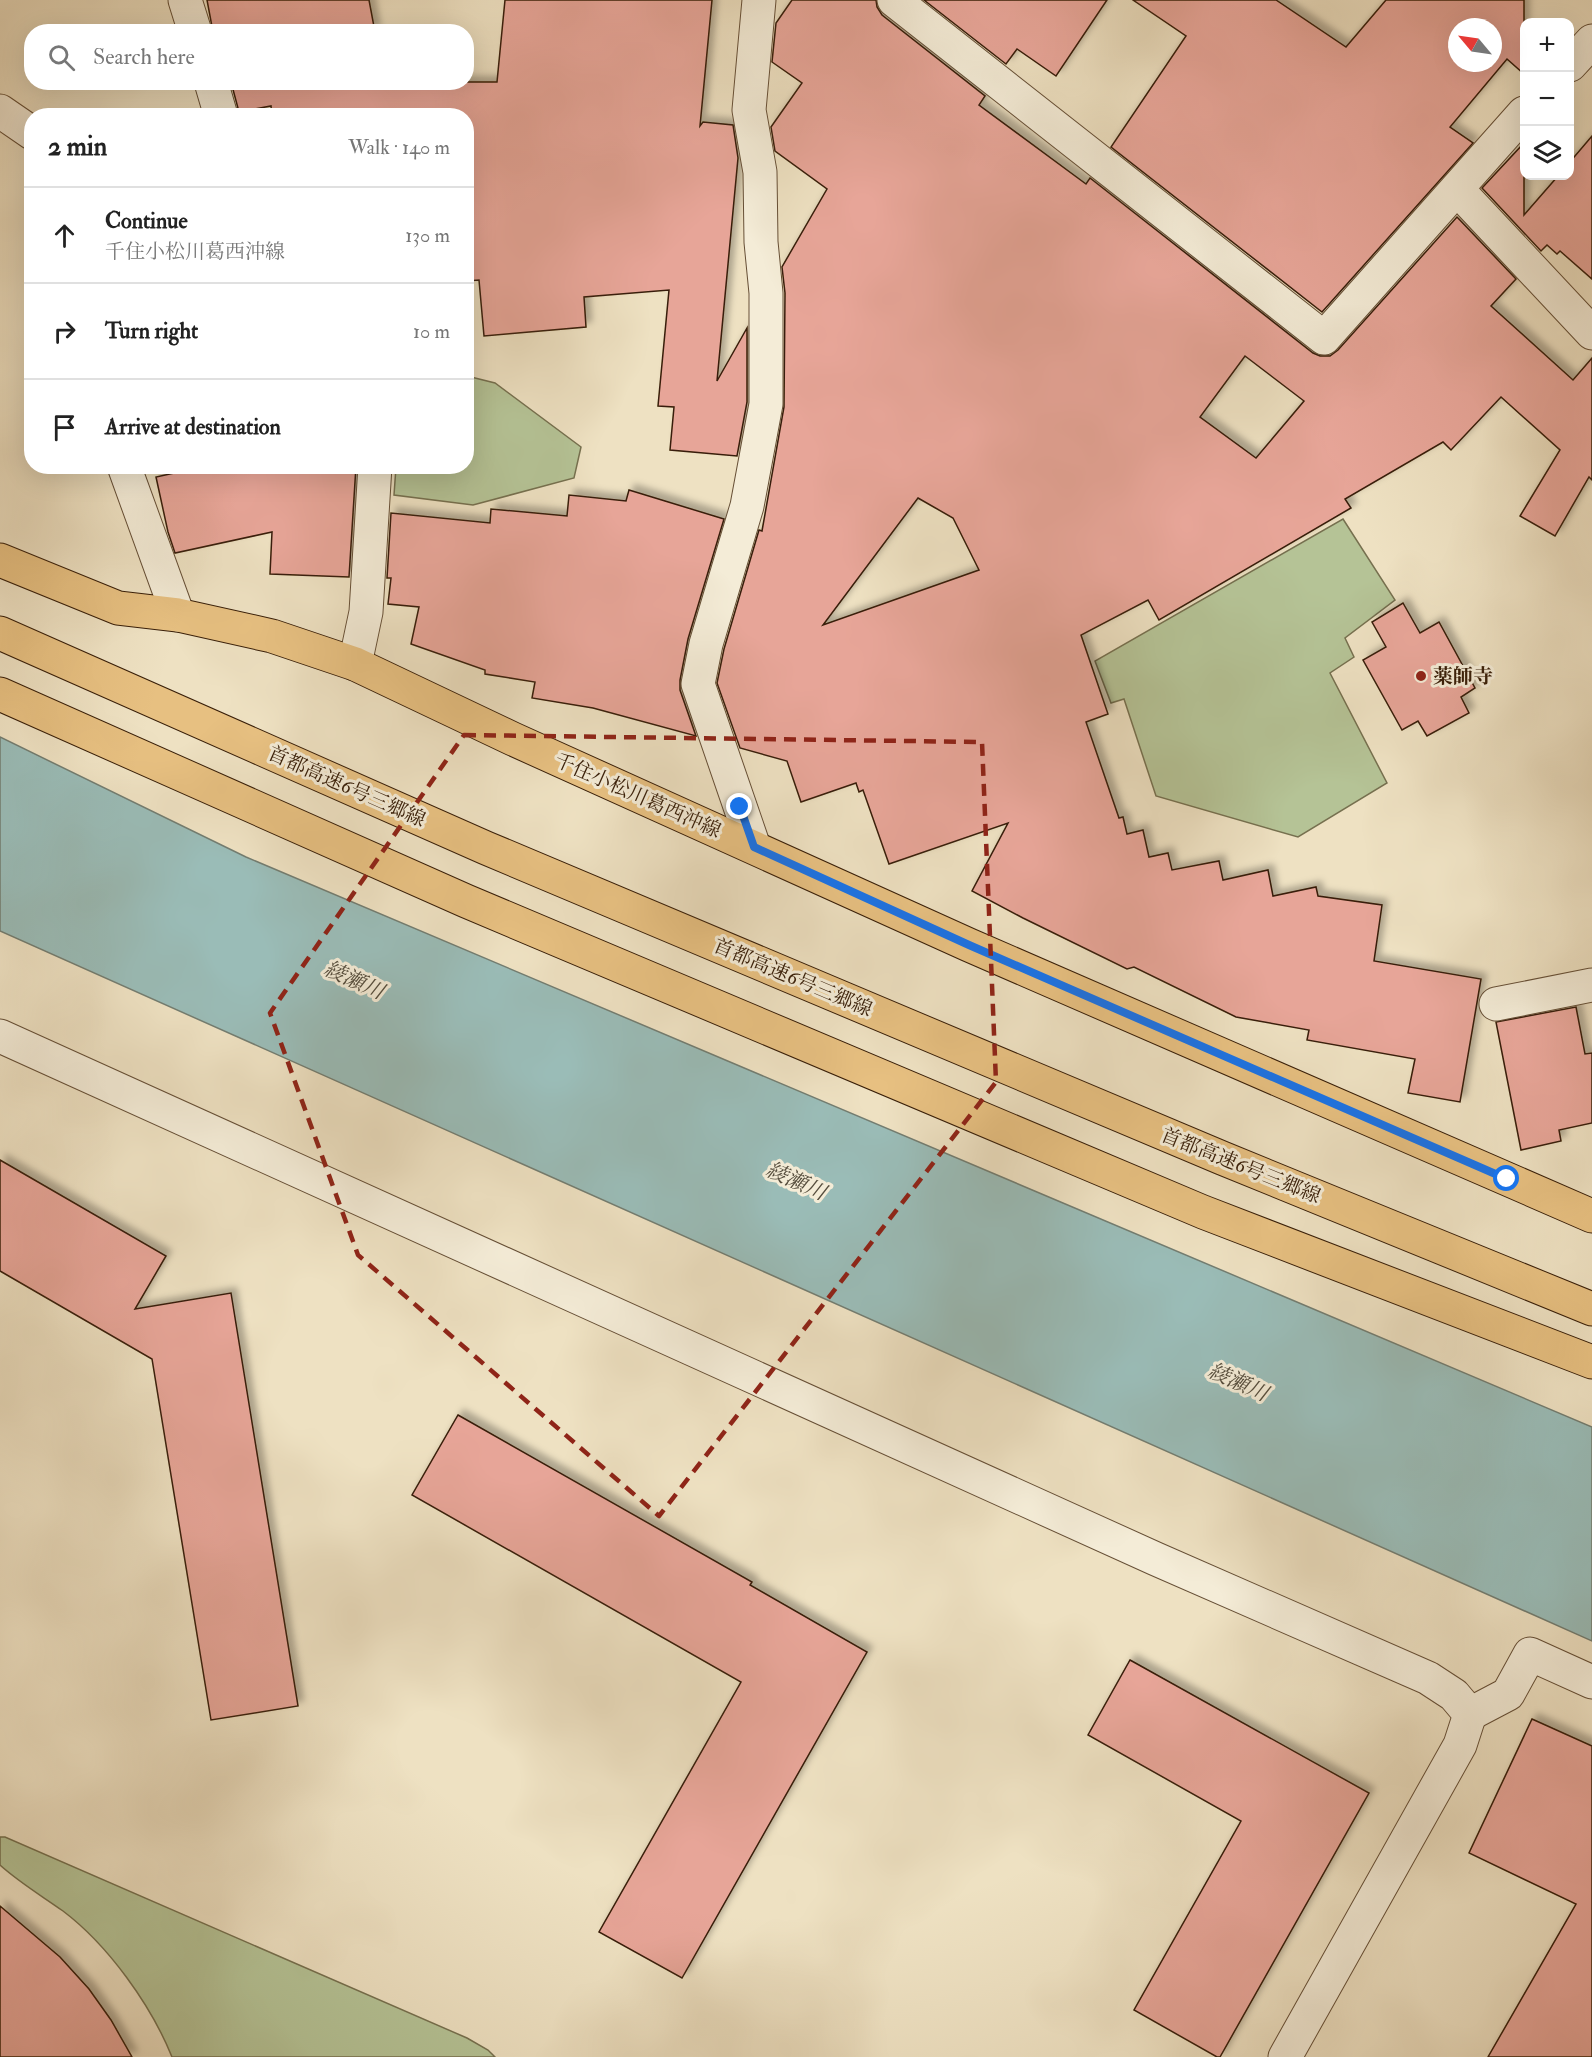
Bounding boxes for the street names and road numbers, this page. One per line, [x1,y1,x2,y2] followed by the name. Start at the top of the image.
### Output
[264,740,430,832] street label: 首都高速6号三郷線
[550,747,725,843] street label: 千住小松川葛西沖線
[710,933,876,1022] street label: 首都高速6号三郷線
[1157,1122,1324,1209] street label: 首都高速6号三郷線

